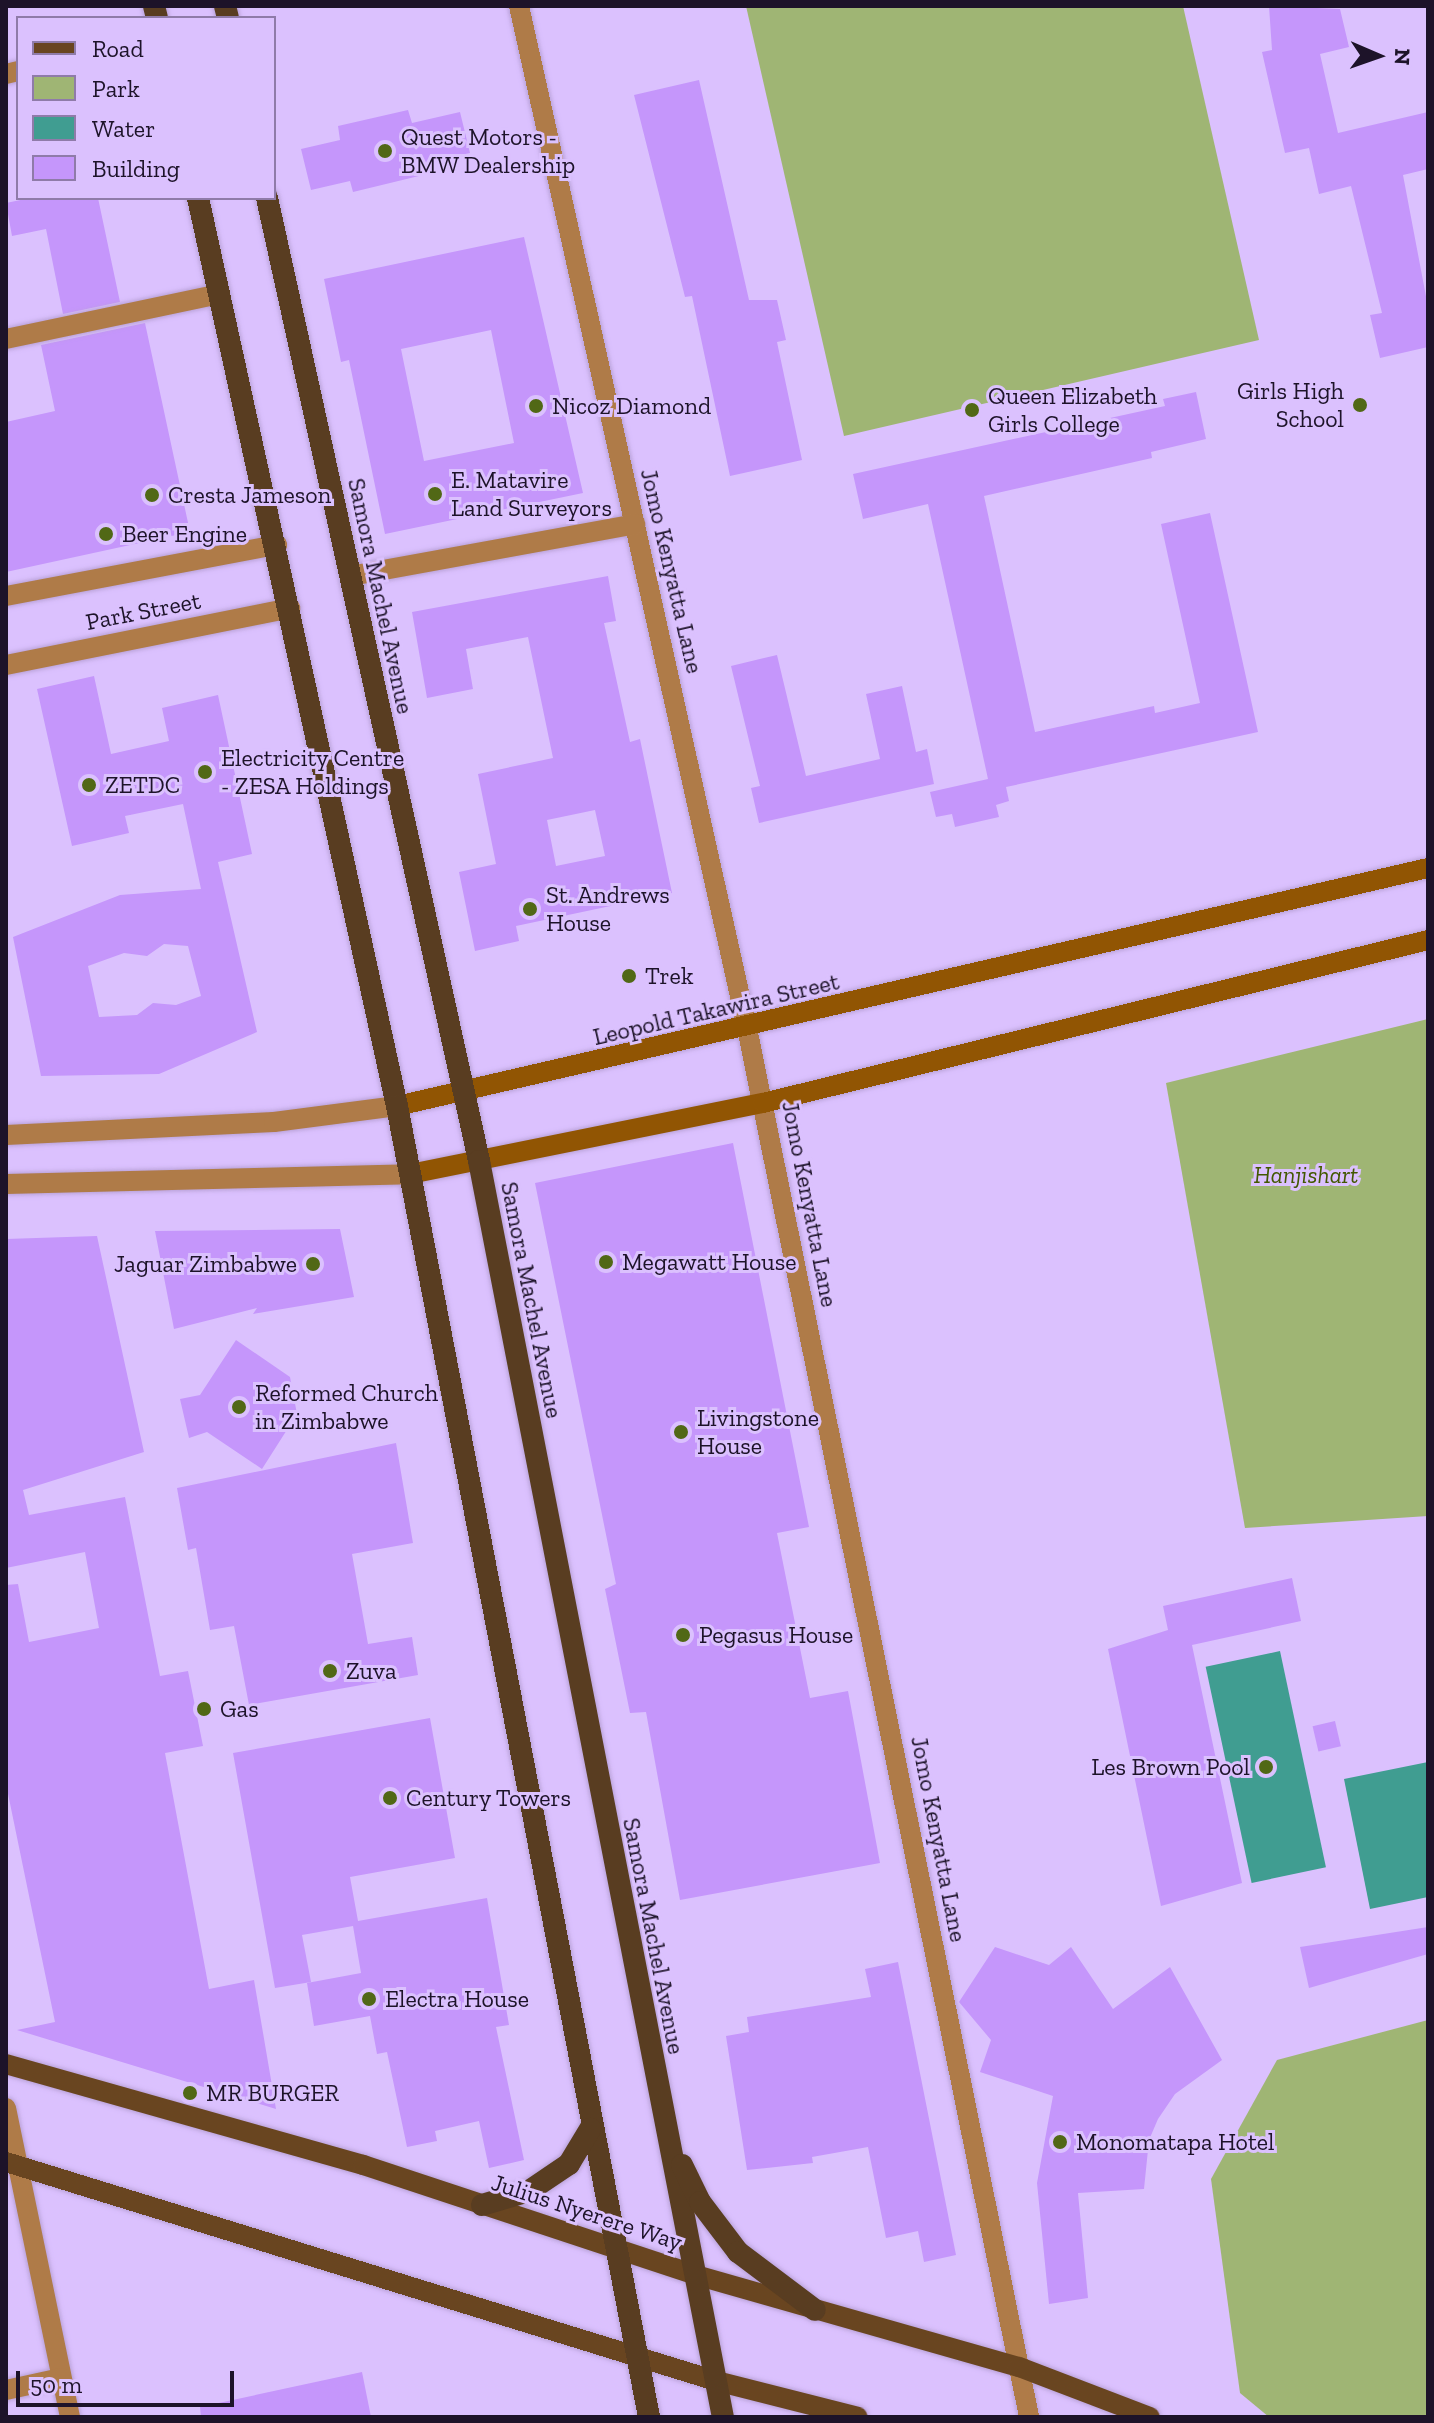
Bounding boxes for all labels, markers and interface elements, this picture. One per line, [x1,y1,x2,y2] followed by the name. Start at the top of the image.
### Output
[16,16,276,200] legend
[1338,16,1418,96] north arrow
[92,34,144,63] text: Road
[1389,48,1416,66] text: N
[92,74,140,103] text: Park
[92,114,155,143] text: Water
[401,123,576,179] place label: Quest Motors - BMW Dealership
[376,142,394,160] marker: Quest Motors - BMW Dealership
[92,154,180,183] text: Building
[1237,377,1344,433] place label: Girls High School
[988,382,1157,438] place label: Queen Elizabeth Girls College
[552,392,711,420] place label: Nicoz Diamond
[1351,396,1369,414] marker: Girls High School
[527,397,545,415] marker: Nicoz Diamond
[963,401,981,419] marker: Queen Elizabeth Girls College
[451,466,612,522] place label: E. Matavire Land Surveyors
[634,466,710,676] street label: Jomo Kenyatta Lane
[342,475,420,717] street label: Samora Machel Avenue
[168,481,332,509] place label: Cresta Jameson
[426,485,444,503] marker: E. Matavire Land Surveyors
[143,486,161,504] marker: Cresta Jameson
[122,520,247,548] place label: Beer Engine
[97,525,115,543] marker: Beer Engine
[83,586,203,636] street label: Park Street
[221,744,405,800] place label: Electricity Centre - ZESA Holdings
[196,763,214,781] marker: Electricity Centre - ZESA Holdings
[105,771,180,799] place label: ZETDC
[80,776,98,794] marker: ZETDC
[546,881,670,937] place label: St. Andrews House
[521,900,539,918] marker: St. Andrews House
[645,962,693,990] place label: Trek
[590,967,842,1051] street label: Leopold Takawira Street
[620,967,638,985] marker: Trek
[776,1099,844,1309] street label: Jomo Kenyatta Lane
[1254,1161,1358,1189] park label: Hanjishart
[495,1179,569,1421] street label: Samora Machel Avenue
[622,1248,797,1276] place label: Megawatt House
[114,1250,297,1278] place label: Jaguar Zimbabwe
[597,1253,615,1271] marker: Megawatt House
[304,1255,322,1273] marker: Jaguar Zimbabwe
[255,1379,438,1435] place label: Reformed Church in Zimbabwe
[230,1398,248,1416] marker: Reformed Church in Zimbabwe
[697,1404,819,1460] place label: Livingstone House
[672,1423,690,1441] marker: Livingstone House
[699,1621,853,1649] place label: Pegasus House
[674,1626,692,1644] marker: Pegasus House
[346,1657,397,1685] place label: Zuva
[321,1662,339,1680] marker: Zuva
[220,1695,259,1723] place label: Gas
[195,1700,213,1718] marker: Gas
[905,1734,973,1944] street label: Jomo Kenyatta Lane
[1091,1753,1250,1781] place label: Les Brown Pool
[1257,1758,1275,1776] marker: Les Brown Pool
[406,1784,572,1812] place label: Century Towers
[381,1789,399,1807] marker: Century Towers
[617,1815,691,2057] street label: Samora Machel Avenue
[385,1985,529,2013] place label: Electra House
[360,1990,378,2008] marker: Electra House
[206,2079,339,2107] place label: MR BURGER
[181,2084,199,2102] marker: MR BURGER
[1076,2128,1274,2156] place label: Monomatapa Hotel
[1051,2133,1069,2151] marker: Monomatapa Hotel
[488,2167,686,2257] street label: Julius Nyerere Way
[20,2355,238,2405] scale bar
[30,2370,82,2399] text: 50 m

